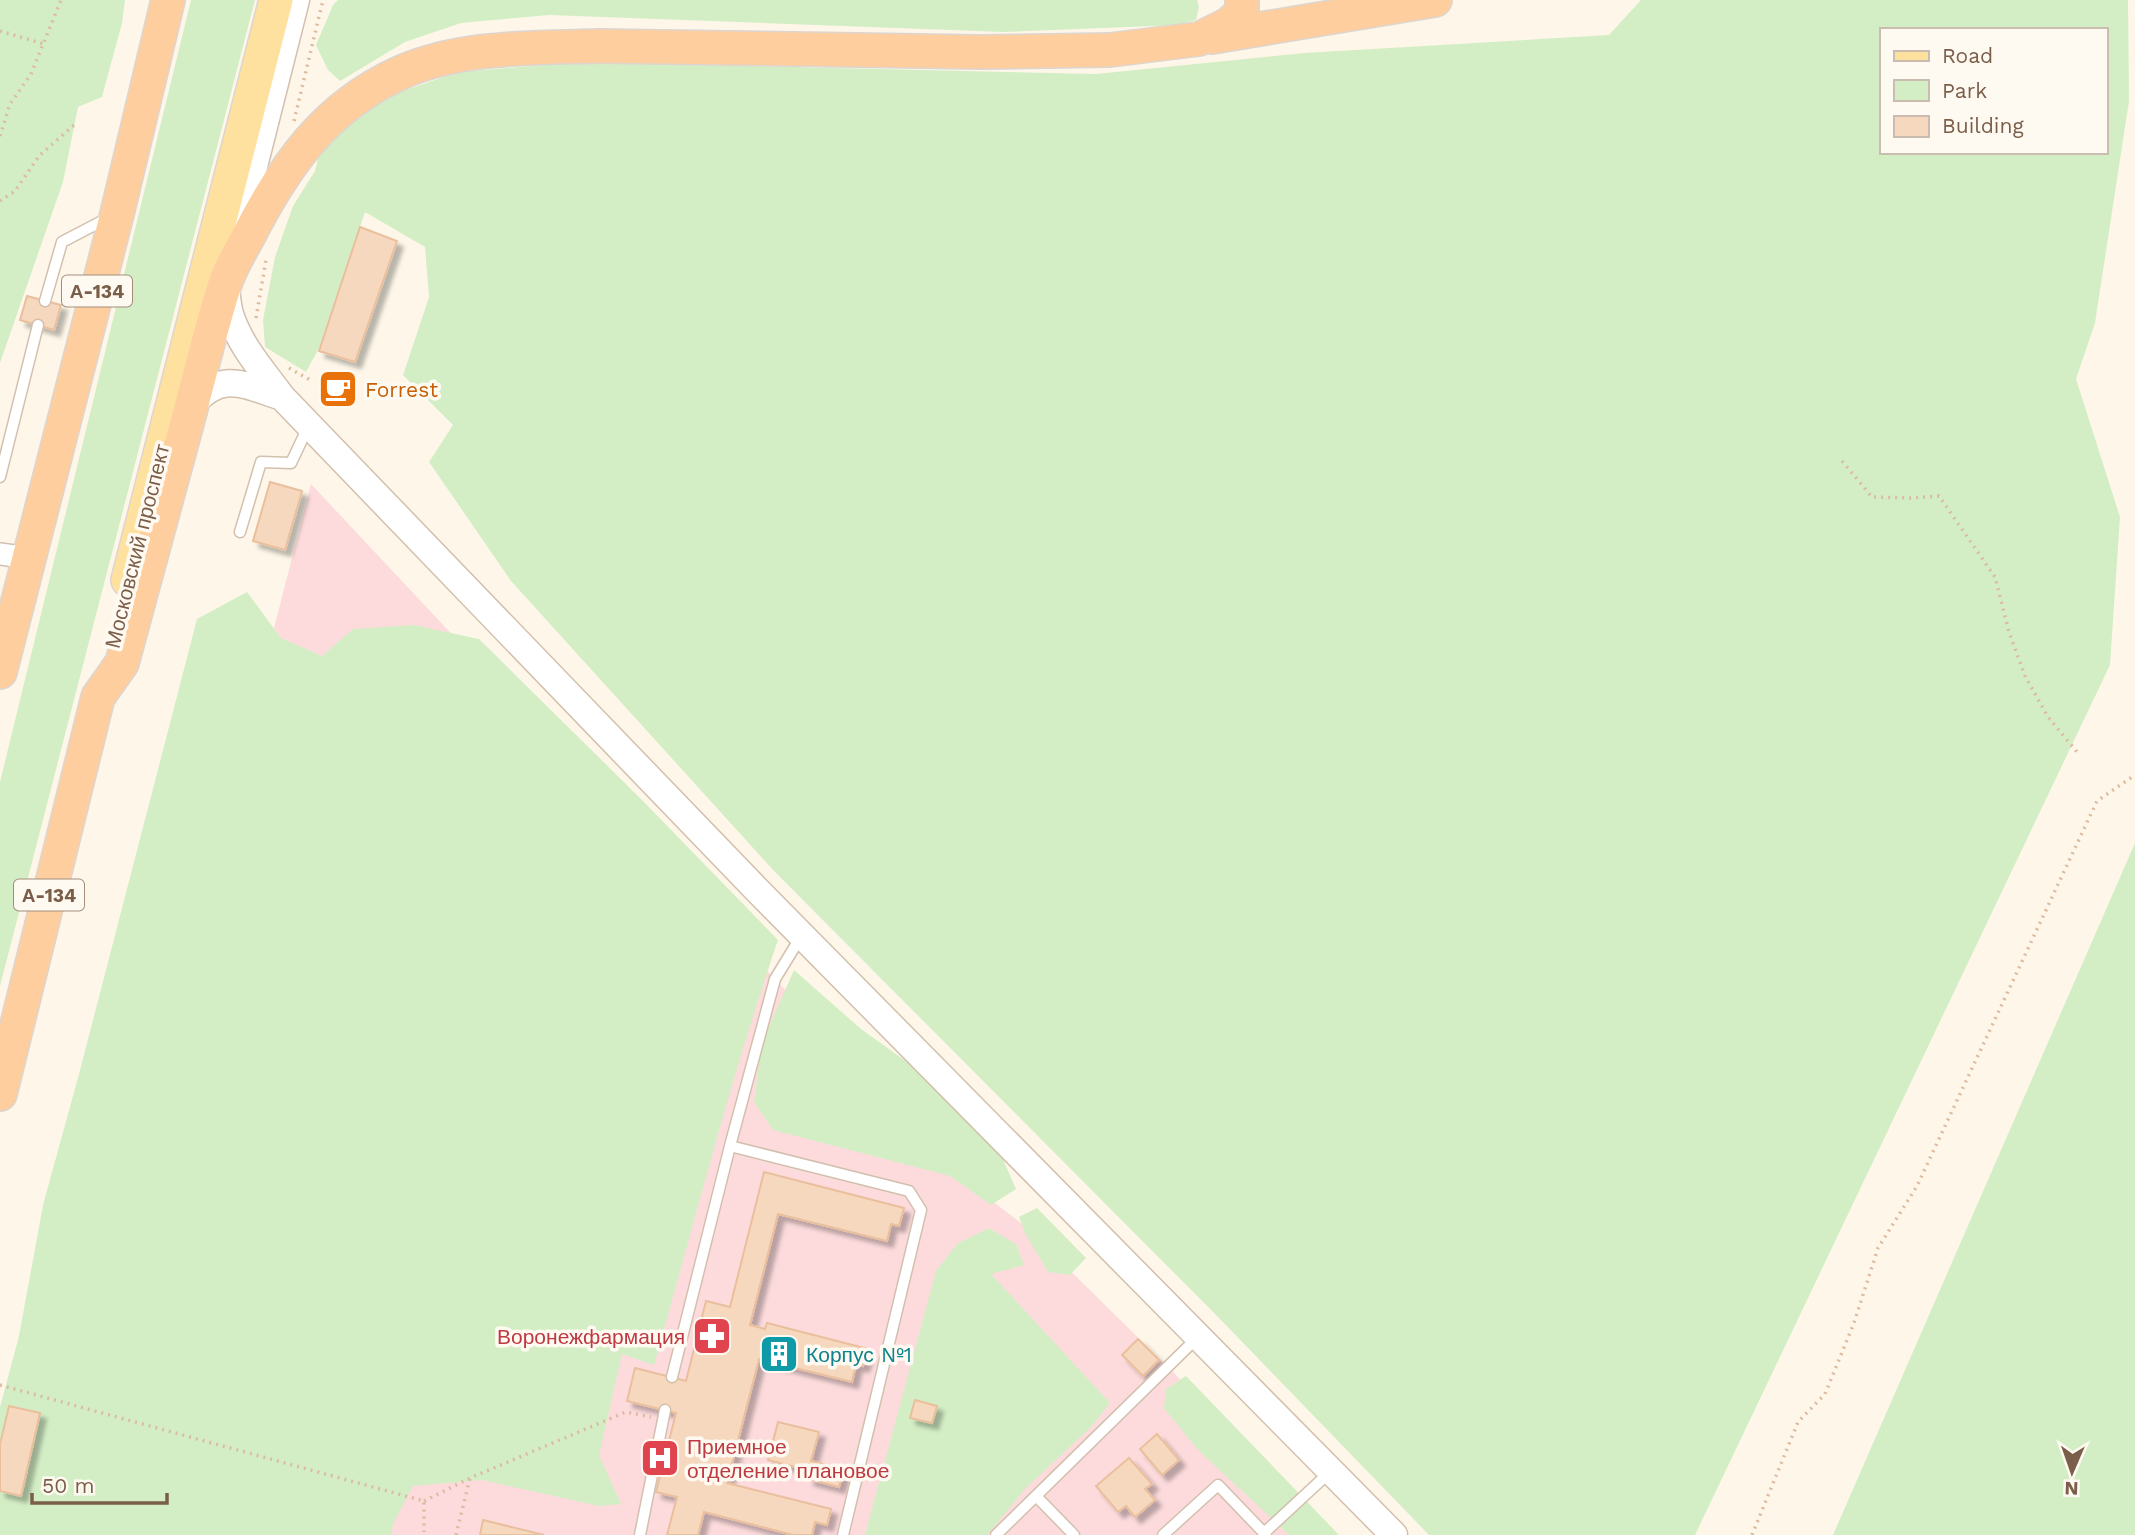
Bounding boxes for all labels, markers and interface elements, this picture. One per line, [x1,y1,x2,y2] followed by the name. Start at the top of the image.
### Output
[1880,28,2107,154] legend
[1942,43,1993,68] text: Road
[1942,78,1987,103] text: Park
[1942,113,2024,138] text: Building
[62,276,132,306] road number: А-134
[317,368,359,410] cafe icon: Forrest
[365,377,438,402] place label: Forrest
[100,441,175,651] street label: Московский проспект
[14,880,84,911] road number: А-134
[691,1315,733,1357] pharmacy icon: Воронежфармация
[497,1324,685,1349] place label: Воронежфармация
[758,1333,800,1375] building icon: Корпус №1
[806,1342,912,1367] place label: Корпус №1
[687,1434,889,1483] place label: Приемное отделение плановое
[639,1437,681,1479] hospital icon: Приемное отделение плановое
[2037,1437,2107,1507] north arrow
[32,1462,166,1506] scale bar
[42,1473,94,1498] text: 50 m
[2064,1477,2079,1500] text: N

